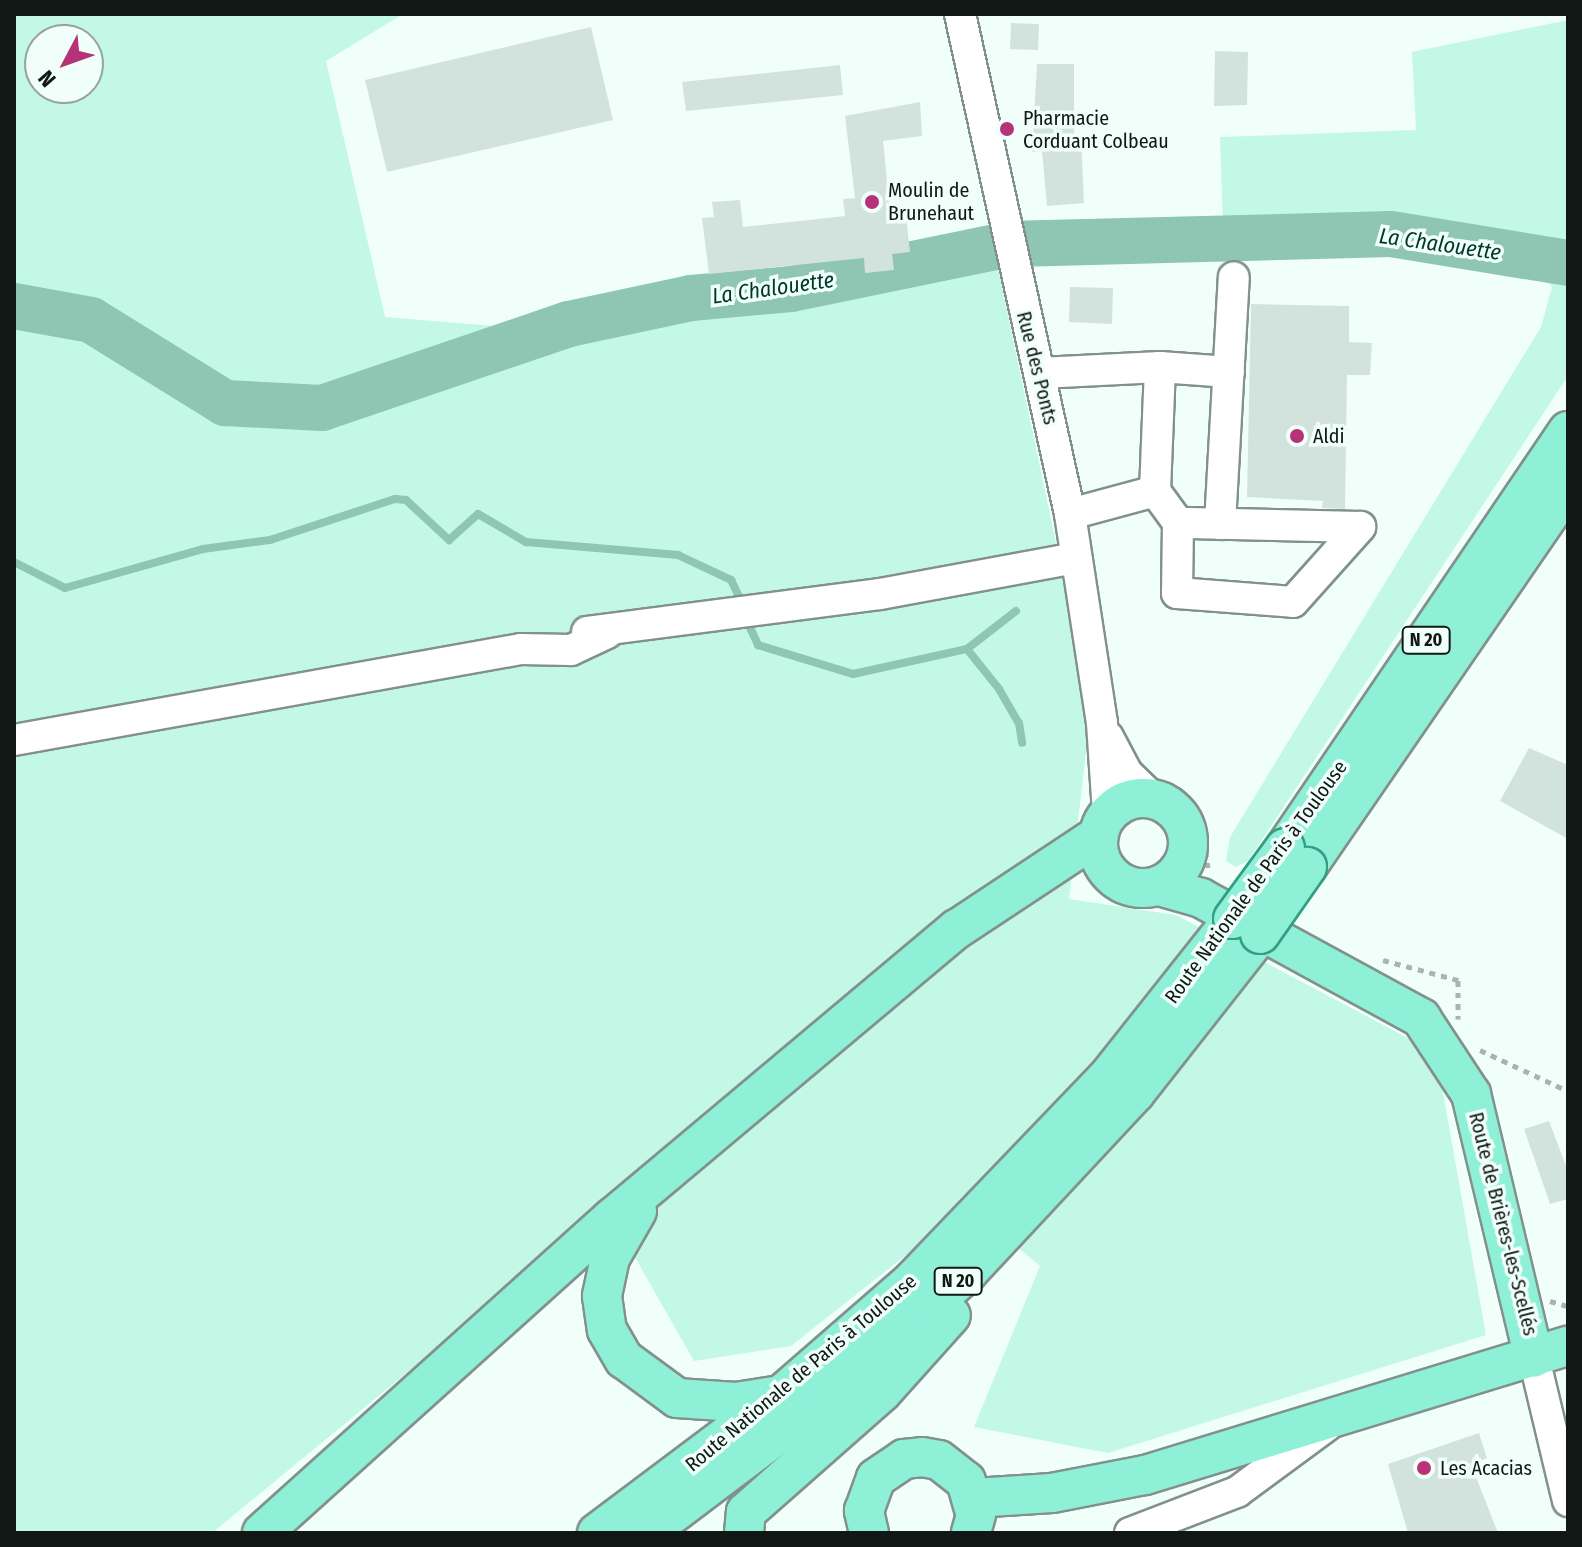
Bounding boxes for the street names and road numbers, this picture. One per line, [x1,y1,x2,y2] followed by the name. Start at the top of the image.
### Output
[1011,309,1063,427] street label: Rue des Ponts
[1400,626,1452,654] road number: N 20
[1160,756,1352,1008] street label: Route Nationale de Paris à Toulouse
[1464,1110,1542,1338] street label: Route de Brières-les-Scellés
[932,1267,984,1295] road number: N 20
[681,1269,921,1477] street label: Route Nationale de Paris à Toulouse

